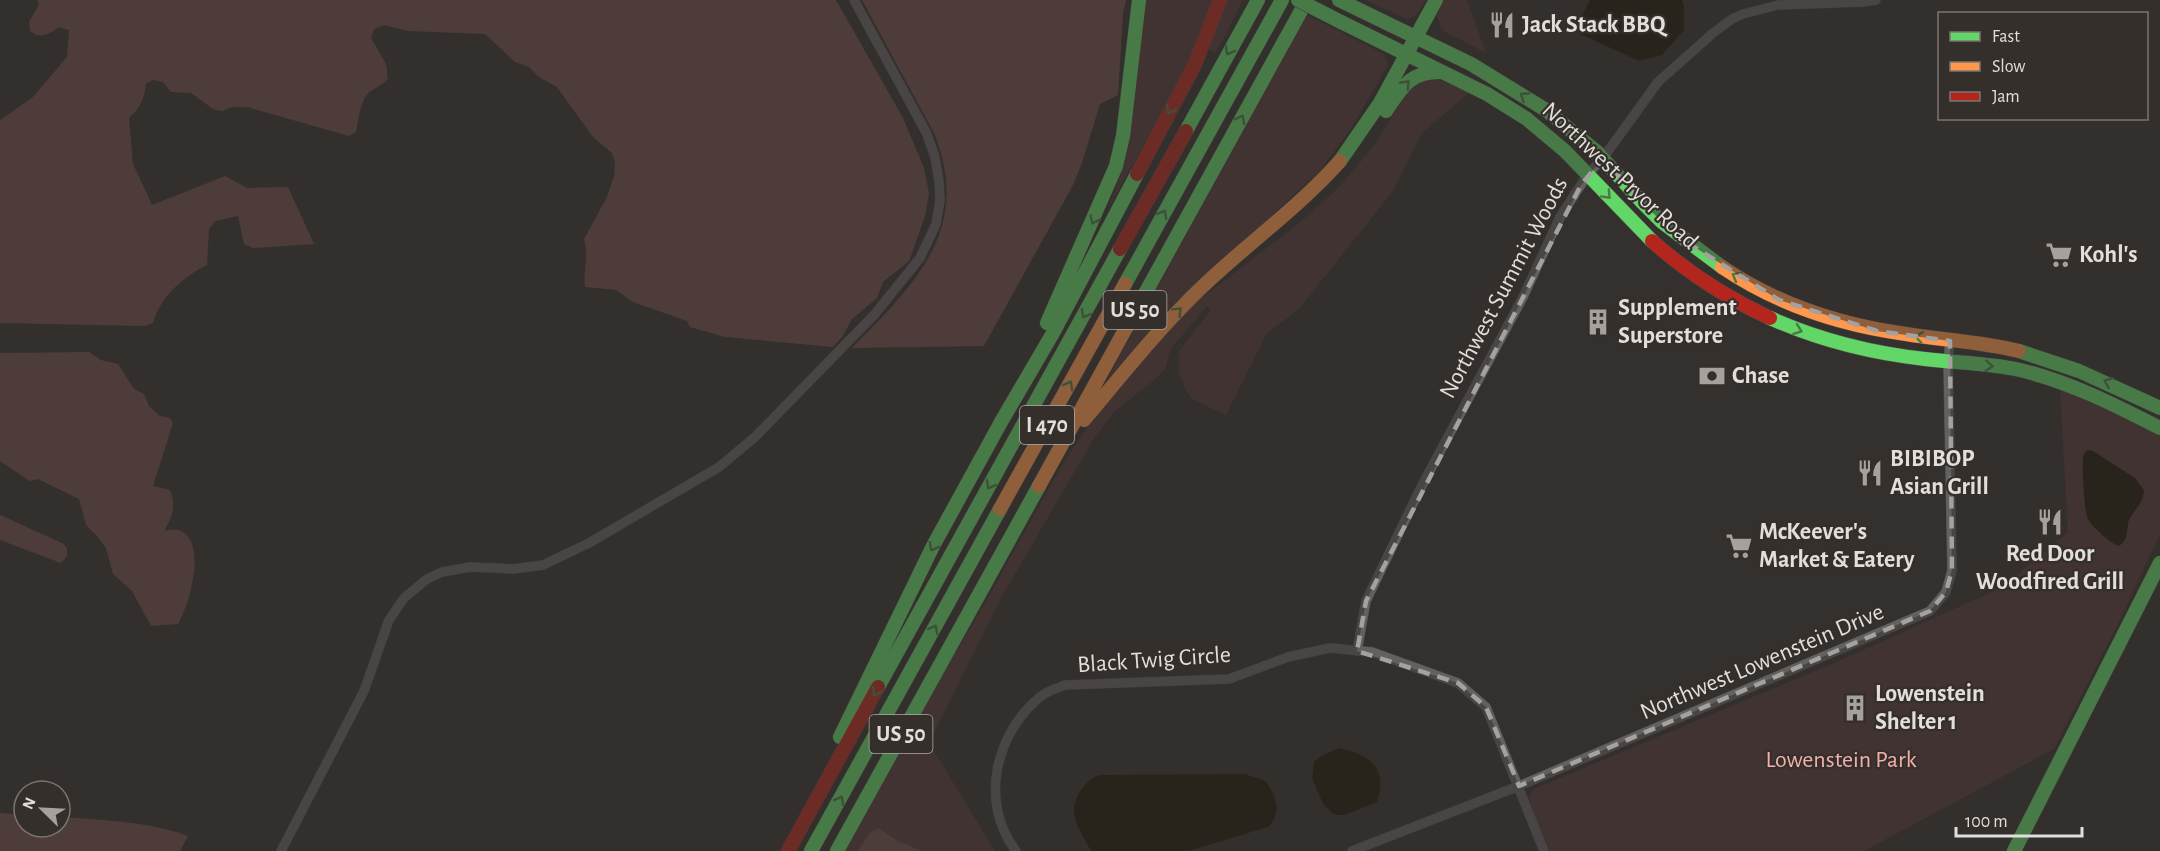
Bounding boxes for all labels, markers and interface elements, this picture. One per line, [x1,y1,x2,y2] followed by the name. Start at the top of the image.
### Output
[1487,10,1517,40] restaurant icon: Jack Stack BBQ
[1938,12,2148,120] legend
[1522,13,1668,37] place label: Jack Stack BBQ
[1992,28,2020,46] text: Fast
[1225,45,1237,55] one-way arrow
[1992,58,2025,76] text: Slow
[1399,80,1410,91] one-way arrow
[1992,88,2020,106] text: Jam
[1520,92,1531,103] one-way arrow
[1537,98,1703,254] street label: Northwest Pryor Road
[1166,104,1177,115] one-way arrow
[1234,114,1245,125] one-way arrow
[1436,174,1572,402] street label: Northwest Summit Woods
[1600,188,1611,199] one-way arrow
[1156,210,1168,221] one-way arrow
[1089,213,1101,224] one-way arrow
[2044,240,2074,270] supermarket icon: Kohl's
[2079,243,2137,267] place label: Kohl's
[1731,271,1742,283] one-way arrow
[1104,291,1166,329] road number: US 50
[1618,296,1737,348] place label: Supplement Superstore
[1171,307,1182,318] one-way arrow
[1583,307,1613,337] building icon: Supplement Superstore
[1080,308,1092,318] one-way arrow
[1792,323,1803,335] one-way arrow
[1914,331,1924,343] one-way arrow
[1985,359,1994,372] one-way arrow
[1697,361,1727,391] bank icon: Chase
[1732,364,1789,388] place label: Chase
[2103,377,2114,389] one-way arrow
[1062,381,1073,391] one-way arrow
[1020,406,1074,444] road number: I 470
[1890,447,1989,499] place label: BIBIBOP Asian Grill
[1855,458,1885,488] restaurant icon: BIBIBOP Asian Grill
[986,478,997,489] one-way arrow
[2035,507,2065,537] restaurant icon: Red Door Woodfired Grill
[1759,520,1915,572] place label: McKeever's Market & Eatery
[1724,531,1754,561] supermarket icon: McKeever's Market & Eatery
[929,540,940,551] one-way arrow
[1976,542,2124,594] place label: Red Door Woodfired Grill
[1637,600,1887,724] street label: Northwest Lowenstein Drive
[927,625,938,635] one-way arrow
[1076,643,1232,677] street label: Black Twig Circle
[1875,682,1985,734] place label: Lowenstein Shelter 1
[872,686,883,696] one-way arrow
[1840,693,1870,723] building icon: Lowenstein Shelter 1
[870,715,932,753] road number: US 50
[1765,748,1917,772] park label: Lowenstein Park
[12,779,72,839] north arrow
[20,795,39,812] text: N
[833,796,844,806] one-way arrow
[1956,800,2082,838] scale bar
[1965,813,2008,831] text: 100 m

